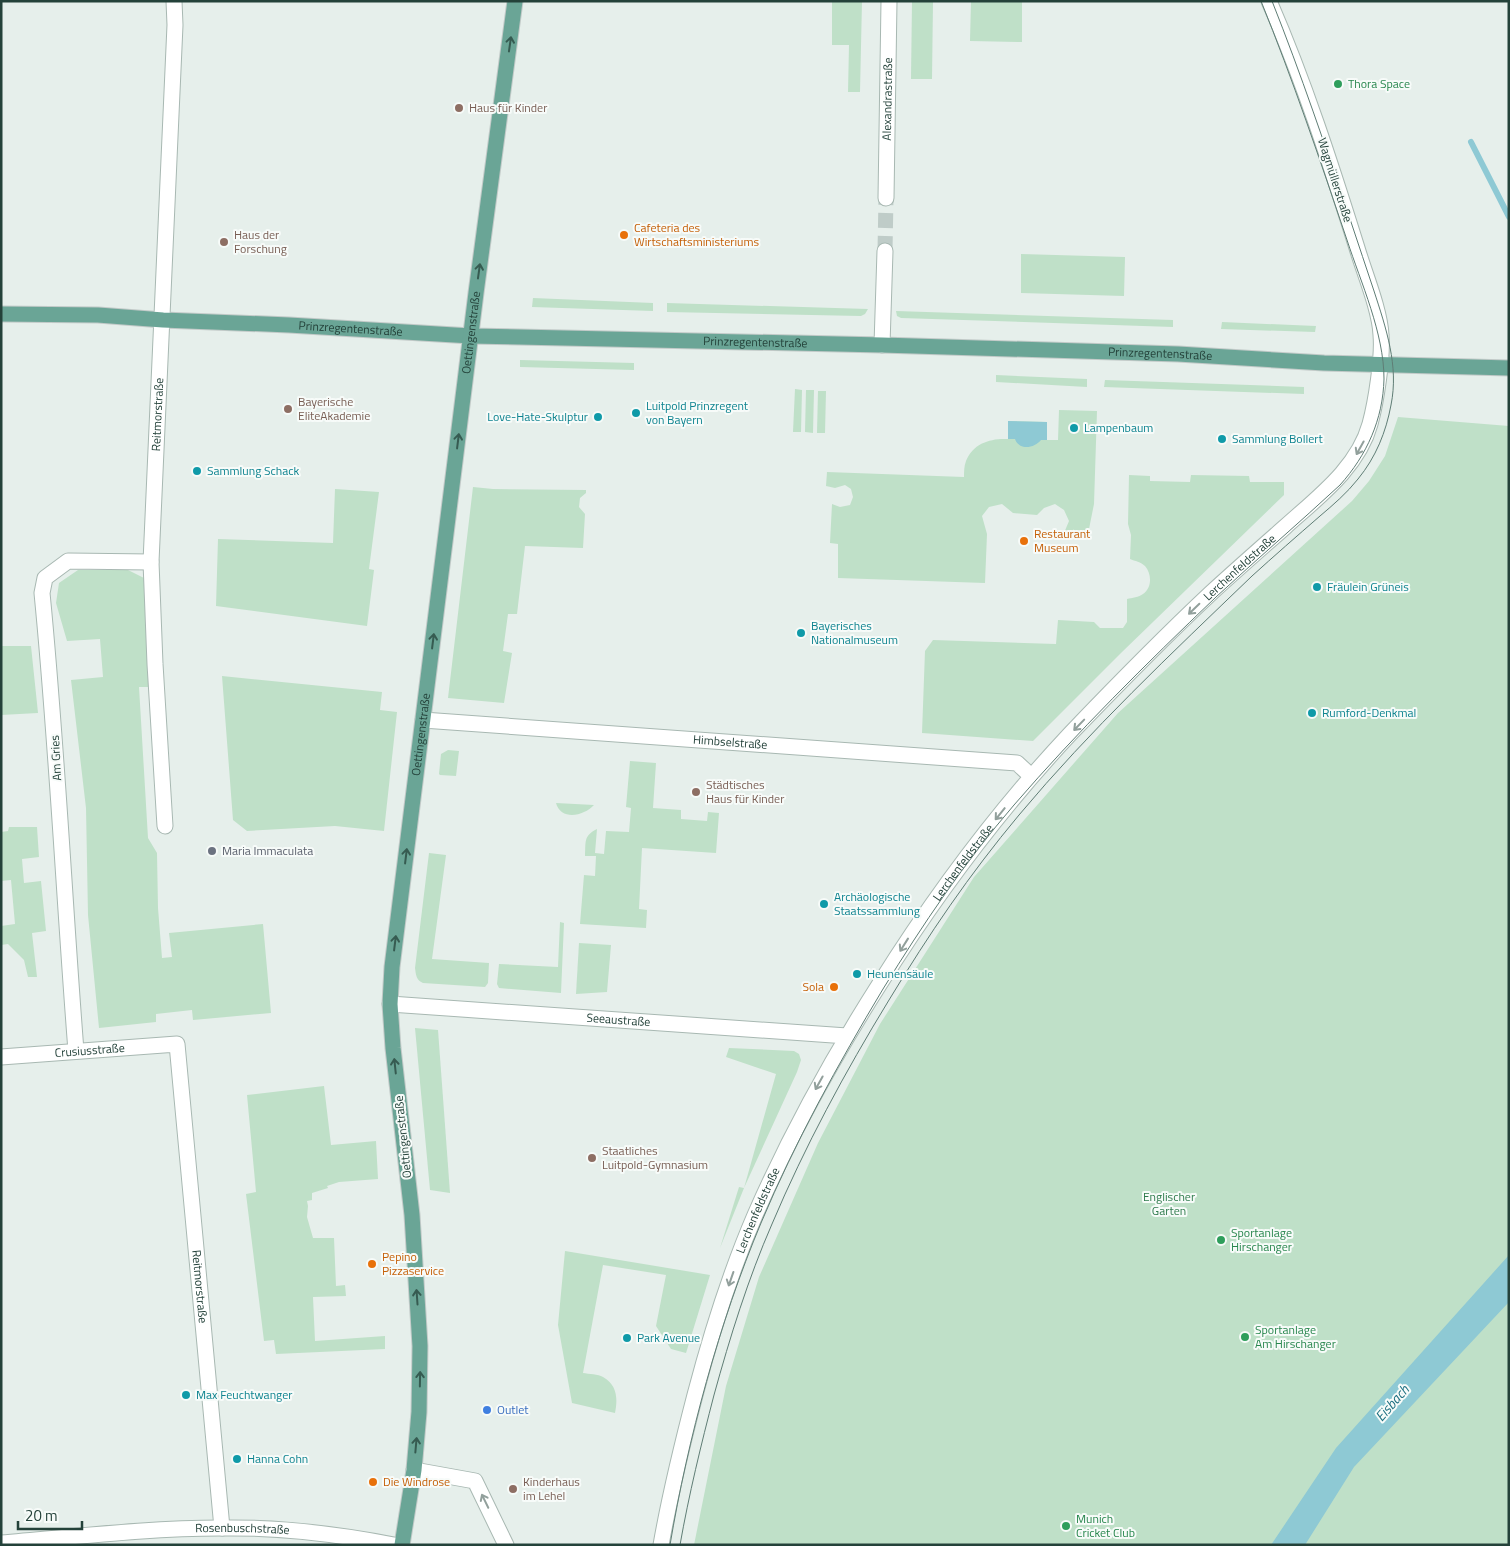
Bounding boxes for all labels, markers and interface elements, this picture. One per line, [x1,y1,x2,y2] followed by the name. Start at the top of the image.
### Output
[505,37,515,53] one-way arrow
[877,57,897,141] street label: Alexandrastraße
[1348,74,1410,93] place label: Thora Space
[1332,78,1344,90] marker: Thora Space
[469,98,547,117] place label: Haus für Kinder
[453,102,465,114] marker: Haus für Kinder
[1313,135,1358,224] street label: Wagmüllerstraße
[634,218,759,251] place label: Cafeteria des Wirtschaftsministeriums
[234,225,287,258] place label: Haus der Forschung
[618,229,630,241] marker: Cafeteria des Wirtschaftsministeriums
[218,236,230,248] marker: Haus der Forschung
[475,263,485,279] one-way arrow
[456,290,485,375] street label: Oettingenstraße
[298,316,403,341] street label: Prinzregentenstraße
[703,331,808,352] street label: Prinzregentenstraße
[1108,342,1213,365] street label: Prinzregentenstraße
[146,377,168,452] street label: Reitmorstraße
[298,392,370,425] place label: Bayerische EliteAkademie
[646,396,749,429] place label: Luitpold Prinzregent von Bayern
[282,403,294,415] marker: Bayerische EliteAkademie
[487,407,588,426] place label: Love-Hate-Skulptur
[630,407,642,419] marker: Luitpold Prinzregent von Bayern
[592,411,604,423] marker: Love-Hate-Skulptur
[1084,418,1153,437] place label: Lampenbaum
[1068,422,1080,434] marker: Lampenbaum
[1232,429,1323,448] place label: Sammlung Bollert
[453,433,463,449] one-way arrow
[1216,433,1228,445] marker: Sammlung Bollert
[1355,440,1365,455] one-way arrow
[207,461,299,480] place label: Sammlung Schack
[191,465,203,477] marker: Sammlung Schack
[1034,524,1091,557] place label: Restaurant Museum
[1199,529,1280,605] street label: Lerchenfeldstraße
[1018,535,1030,547] marker: Restaurant Museum
[1327,577,1409,596] place label: Fräulein Grüneis
[1311,581,1323,593] marker: Fräulein Grüneis
[1188,603,1200,615] one-way arrow
[811,616,898,649] place label: Bayerisches Nationalmuseum
[795,627,807,639] marker: Bayerisches Nationalmuseum
[428,634,438,650] one-way arrow
[406,692,435,777] street label: Oettingenstraße
[1322,703,1416,722] place label: Rumford-Denkmal
[1306,707,1318,719] marker: Rumford-Denkmal
[1073,718,1085,731] one-way arrow
[692,730,768,754] street label: Himbselstraße
[45,734,66,781] street label: Am Gries
[706,775,784,808] place label: Städtisches Haus für Kinder
[690,786,702,798] marker: Städtisches Haus für Kinder
[995,807,1006,820] one-way arrow
[928,820,998,905] street label: Lerchenfeldstraße
[222,841,313,860] place label: Maria Immaculata
[206,845,218,857] marker: Maria Immaculata
[401,848,411,864] one-way arrow
[834,887,920,920] place label: Archäologische Staatssammlung
[818,898,830,910] marker: Archäologische Staatssammlung
[390,935,400,951] one-way arrow
[899,937,909,951] one-way arrow
[867,964,933,983] place label: Heunensäule
[851,968,863,980] marker: Heunensäule
[802,977,824,996] place label: Sola
[828,981,840,993] marker: Sola
[586,1008,651,1031] street label: Seeaustraße
[54,1038,125,1062] street label: Crusiusstraße
[390,1058,400,1074] one-way arrow
[814,1076,824,1091] one-way arrow
[389,1095,416,1179] street label: Oettingenstraße
[602,1141,708,1174] place label: Staatliches Luitpold-Gymnasium
[586,1152,598,1164] marker: Staatliches Luitpold-Gymnasium
[730,1164,785,1256] street label: Lerchenfeldstraße
[1143,1187,1195,1220] park label: Englischer Garten
[1231,1223,1292,1256] place label: Sportanlage Hirschanger
[1215,1234,1227,1246] marker: Sportanlage Hirschanger
[382,1247,444,1280] place label: Pepino Pizzaservice
[187,1249,213,1324] street label: Reitmorstraße
[366,1258,378,1270] marker: Pepino Pizzaservice
[726,1271,735,1286] one-way arrow
[412,1289,421,1305] one-way arrow
[1255,1320,1336,1353] place label: Sportanlage Am Hirschanger
[637,1328,700,1347] place label: Park Avenue
[1239,1331,1251,1343] marker: Sportanlage Am Hirschanger
[621,1332,633,1344] marker: Park Avenue
[415,1371,425,1388] one-way arrow
[1370,1379,1414,1426] water label: Eisbach
[196,1385,292,1404] place label: Max Feuchtwanger
[180,1389,192,1401] marker: Max Feuchtwanger
[497,1400,529,1419] place label: Outlet
[481,1404,493,1416] marker: Outlet
[412,1437,421,1453] one-way arrow
[247,1449,308,1468] place label: Hanna Cohn
[231,1453,243,1465] marker: Hanna Cohn
[383,1472,450,1491] place label: Die Windrose
[523,1472,580,1505] place label: Kinderhaus im Lehel
[367,1476,379,1488] marker: Die Windrose
[507,1483,519,1495] marker: Kinderhaus im Lehel
[479,1494,489,1509] one-way arrow
[18,1498,81,1530] scale bar
[25,1504,58,1527] text: 20 m
[1076,1509,1135,1542] place label: Munich Cricket Club
[195,1518,290,1539] street label: Rosenbuschstraße
[1060,1520,1072,1532] marker: Munich Cricket Club

